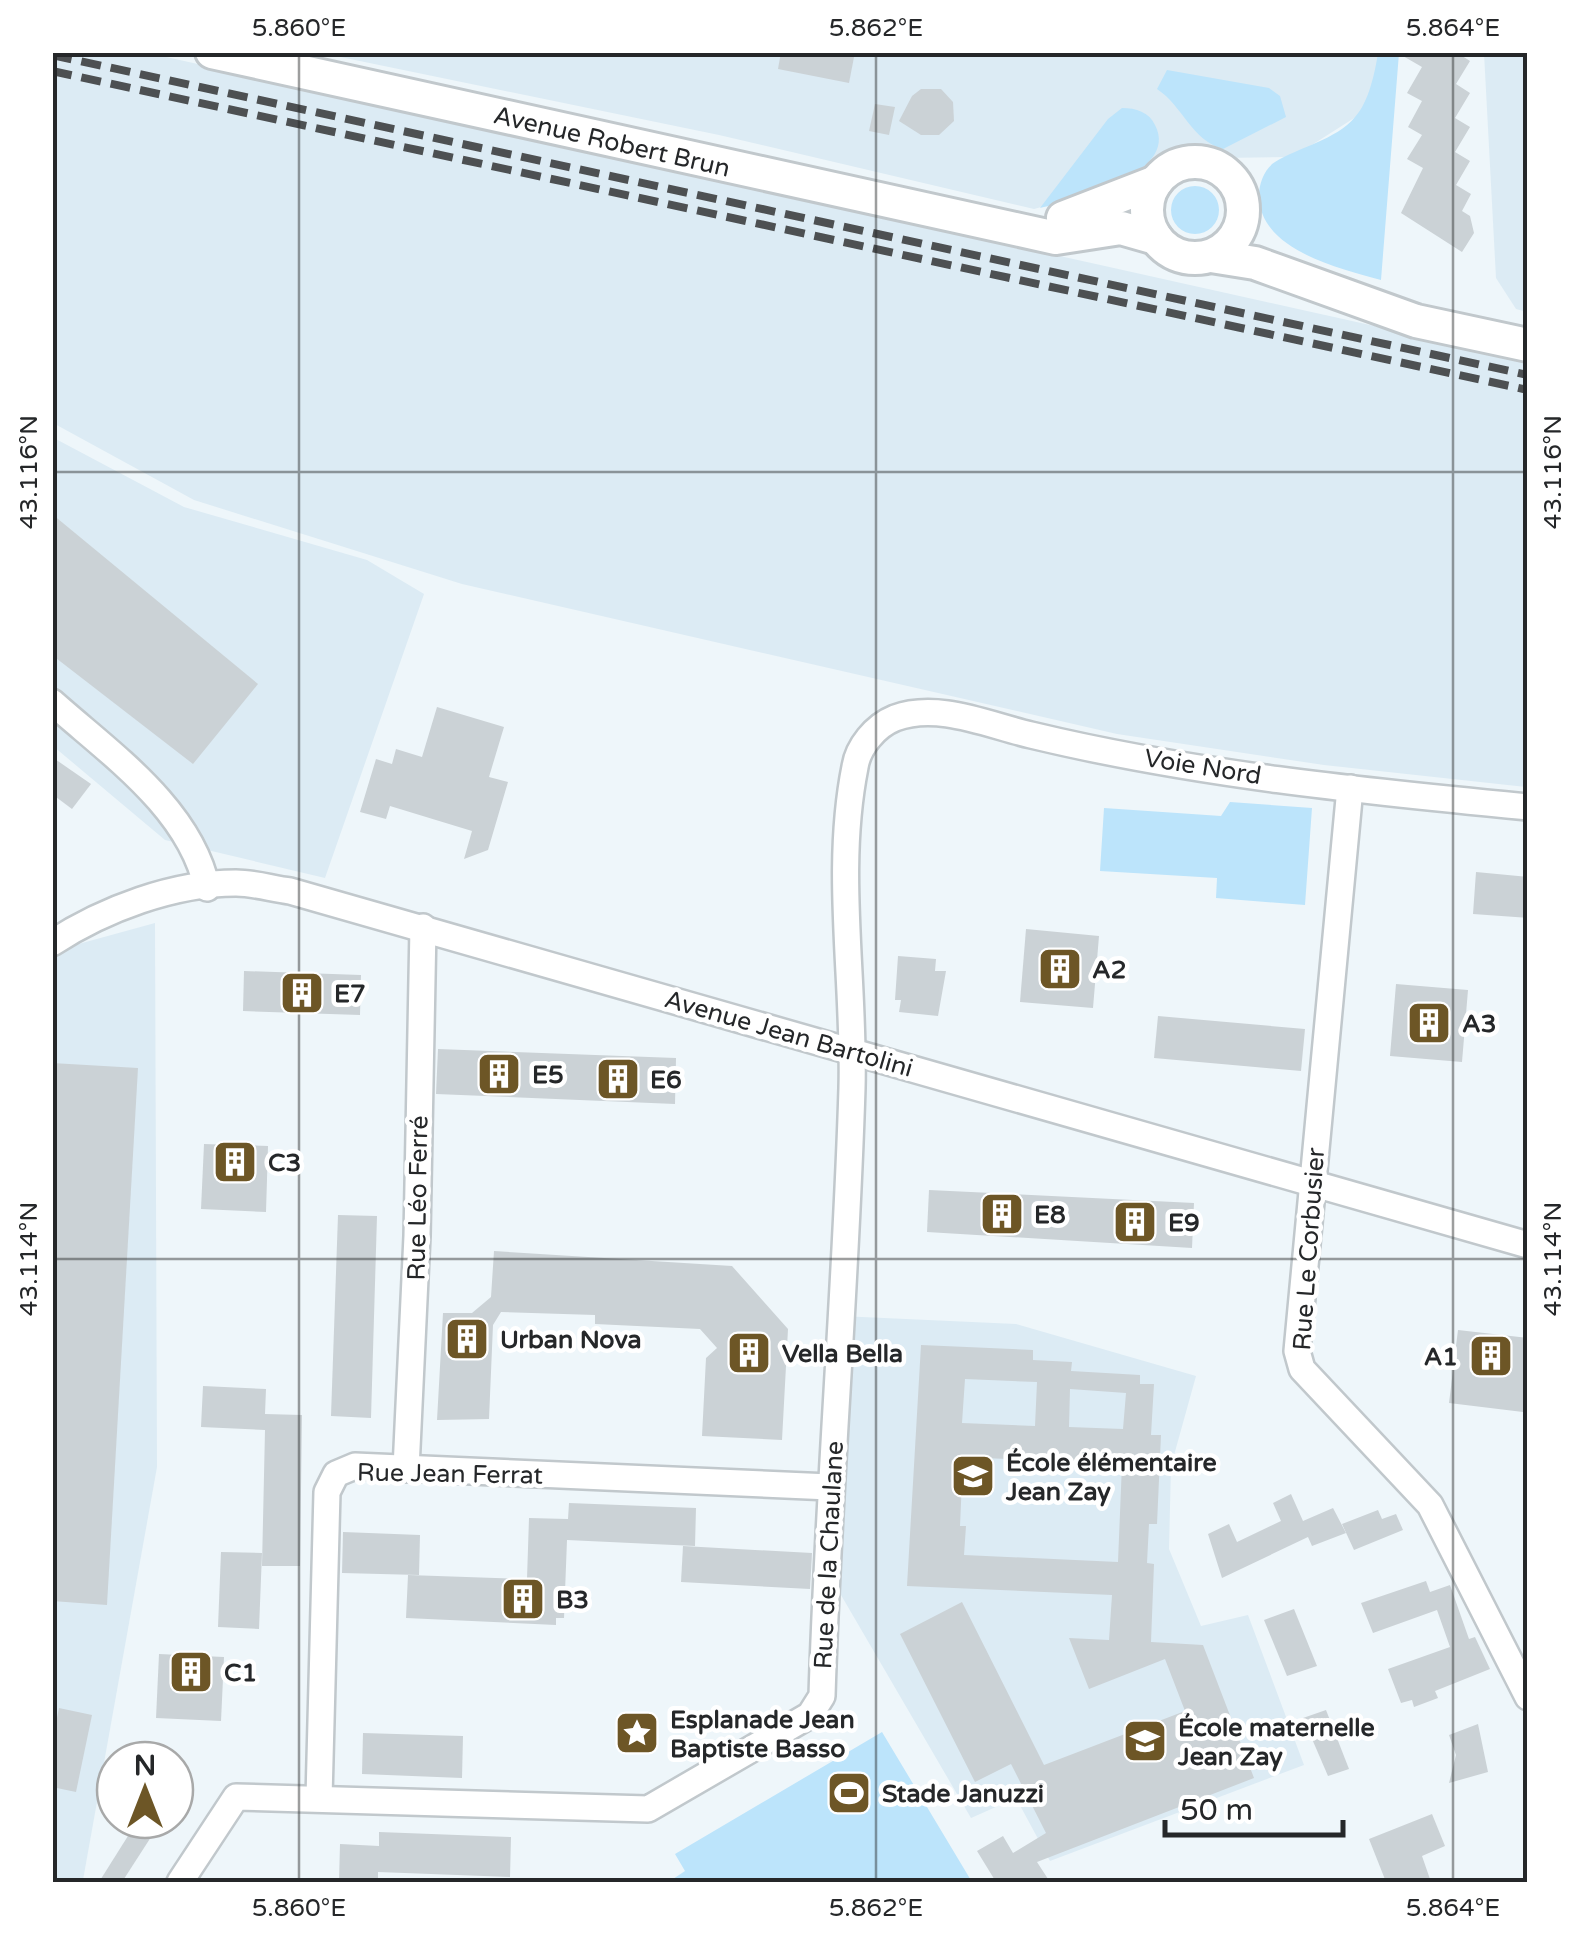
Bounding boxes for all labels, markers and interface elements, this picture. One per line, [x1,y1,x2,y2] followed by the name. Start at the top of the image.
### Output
[252,13,346,43] text: 5.860°E
[829,13,923,43] text: 5.862°E
[1406,13,1500,43] text: 5.864°E
[491,100,733,184] street label: Avenue Robert Brun
[14,415,44,529] text: 43.116°N
[1538,415,1568,529] text: 43.116°N
[1142,743,1263,791] street label: Voie Nord
[1037,946,1083,992] building icon: A2
[1092,955,1126,985] place label: A2
[279,970,325,1016] building icon: E7
[334,979,366,1009] place label: E7
[661,984,916,1084] street label: Avenue Jean Bartolini
[1406,1000,1452,1046] building icon: A3
[1462,1009,1496,1039] place label: A3
[476,1051,522,1097] building icon: E5
[595,1056,641,1102] building icon: E6
[532,1060,564,1090] place label: E5
[650,1065,682,1095] place label: E6
[402,1115,434,1281] street label: Rue Léo Ferré
[212,1139,258,1185] building icon: C3
[1287,1146,1331,1352] street label: Rue Le Corbusier
[268,1148,301,1178] place label: C3
[979,1191,1025,1237] building icon: E8
[1112,1199,1158,1245] building icon: E9
[1034,1200,1066,1230] place label: E8
[14,1202,44,1316] text: 43.114°N
[1538,1202,1568,1316] text: 43.114°N
[1168,1208,1200,1238] place label: E9
[444,1316,490,1362] building icon: Urban Nova
[500,1325,642,1355] place label: Urban Nova
[726,1330,772,1376] building icon: Vella Bella
[1468,1333,1514,1379] building icon: A1
[782,1339,903,1369] place label: Vella Bella
[1424,1342,1458,1372] place label: A1
[808,1440,850,1670] street label: Rue de la Chaulane
[1005,1448,1217,1507] place label: École élémentaire Jean Zay
[950,1453,996,1499] school or university icon: École élémentaire Jean Zay
[357,1457,544,1491] street label: Rue Jean Ferrat
[500,1576,546,1622] building icon: B3
[556,1585,589,1615] place label: B3
[168,1649,214,1695] building icon: C1
[224,1658,257,1688] place label: C1
[670,1705,855,1764] place label: Esplanade Jean Baptiste Basso
[614,1710,660,1756] place icon: Esplanade Jean Baptiste Basso
[1177,1713,1375,1772] place label: École maternelle Jean Zay
[1122,1718,1168,1764] school or university icon: École maternelle Jean Zay
[95,1740,195,1840] north arrow
[134,1749,156,1783] text: N
[826,1770,872,1816] sports icon: Stade Januzzi
[1165,1775,1342,1837] scale bar
[882,1779,1044,1809] place label: Stade Januzzi
[1180,1792,1253,1829] text: 50 m
[252,1893,346,1923] text: 5.860°E
[829,1893,923,1923] text: 5.862°E
[1406,1893,1500,1923] text: 5.864°E

